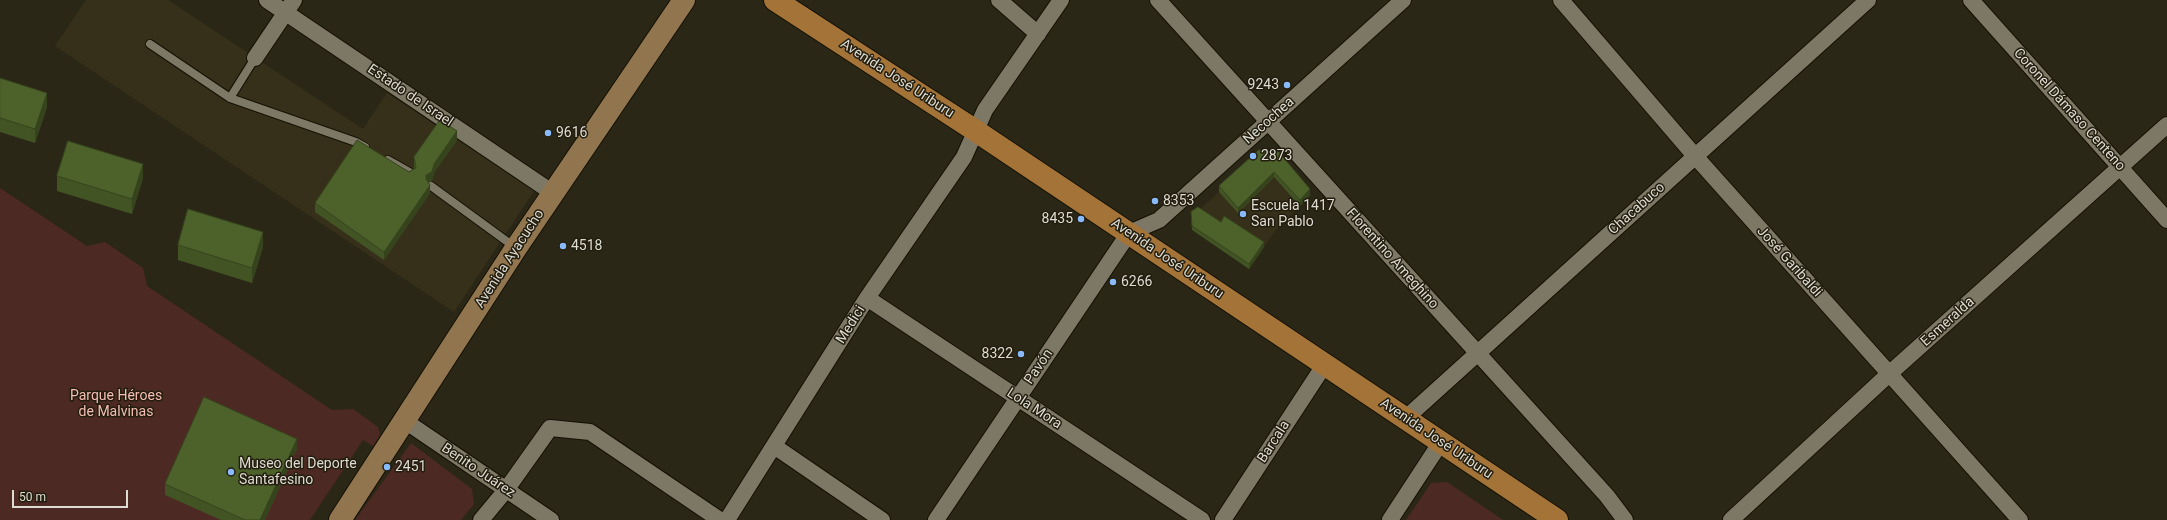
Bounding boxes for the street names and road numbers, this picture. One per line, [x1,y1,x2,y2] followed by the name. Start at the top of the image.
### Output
[837,36,957,122] street label: Avenida José Uriburu
[2010,45,2128,175] street label: Coronel Dámaso Centeno
[364,61,456,131] street label: Estado de Israel
[1240,94,1298,148] street label: Necochea
[1605,179,1669,239] street label: Chacabuco
[1342,205,1442,313] street label: Florentino Ameghino
[472,207,548,311] street label: Avenida Ayacucho
[1108,215,1226,303] street label: Avenida José Uriburu
[1753,223,1825,301] street label: José Garibaldi
[1918,294,1978,350] street label: Esmeralda
[833,303,869,347] street label: Medici
[1021,346,1057,388] street label: Pavón
[1003,385,1065,433] street label: Lola Mora
[1377,395,1495,483] street label: Avenida José Uriburu
[1254,418,1294,466] street label: Barcala
[438,440,518,502] street label: Benito Juárez

